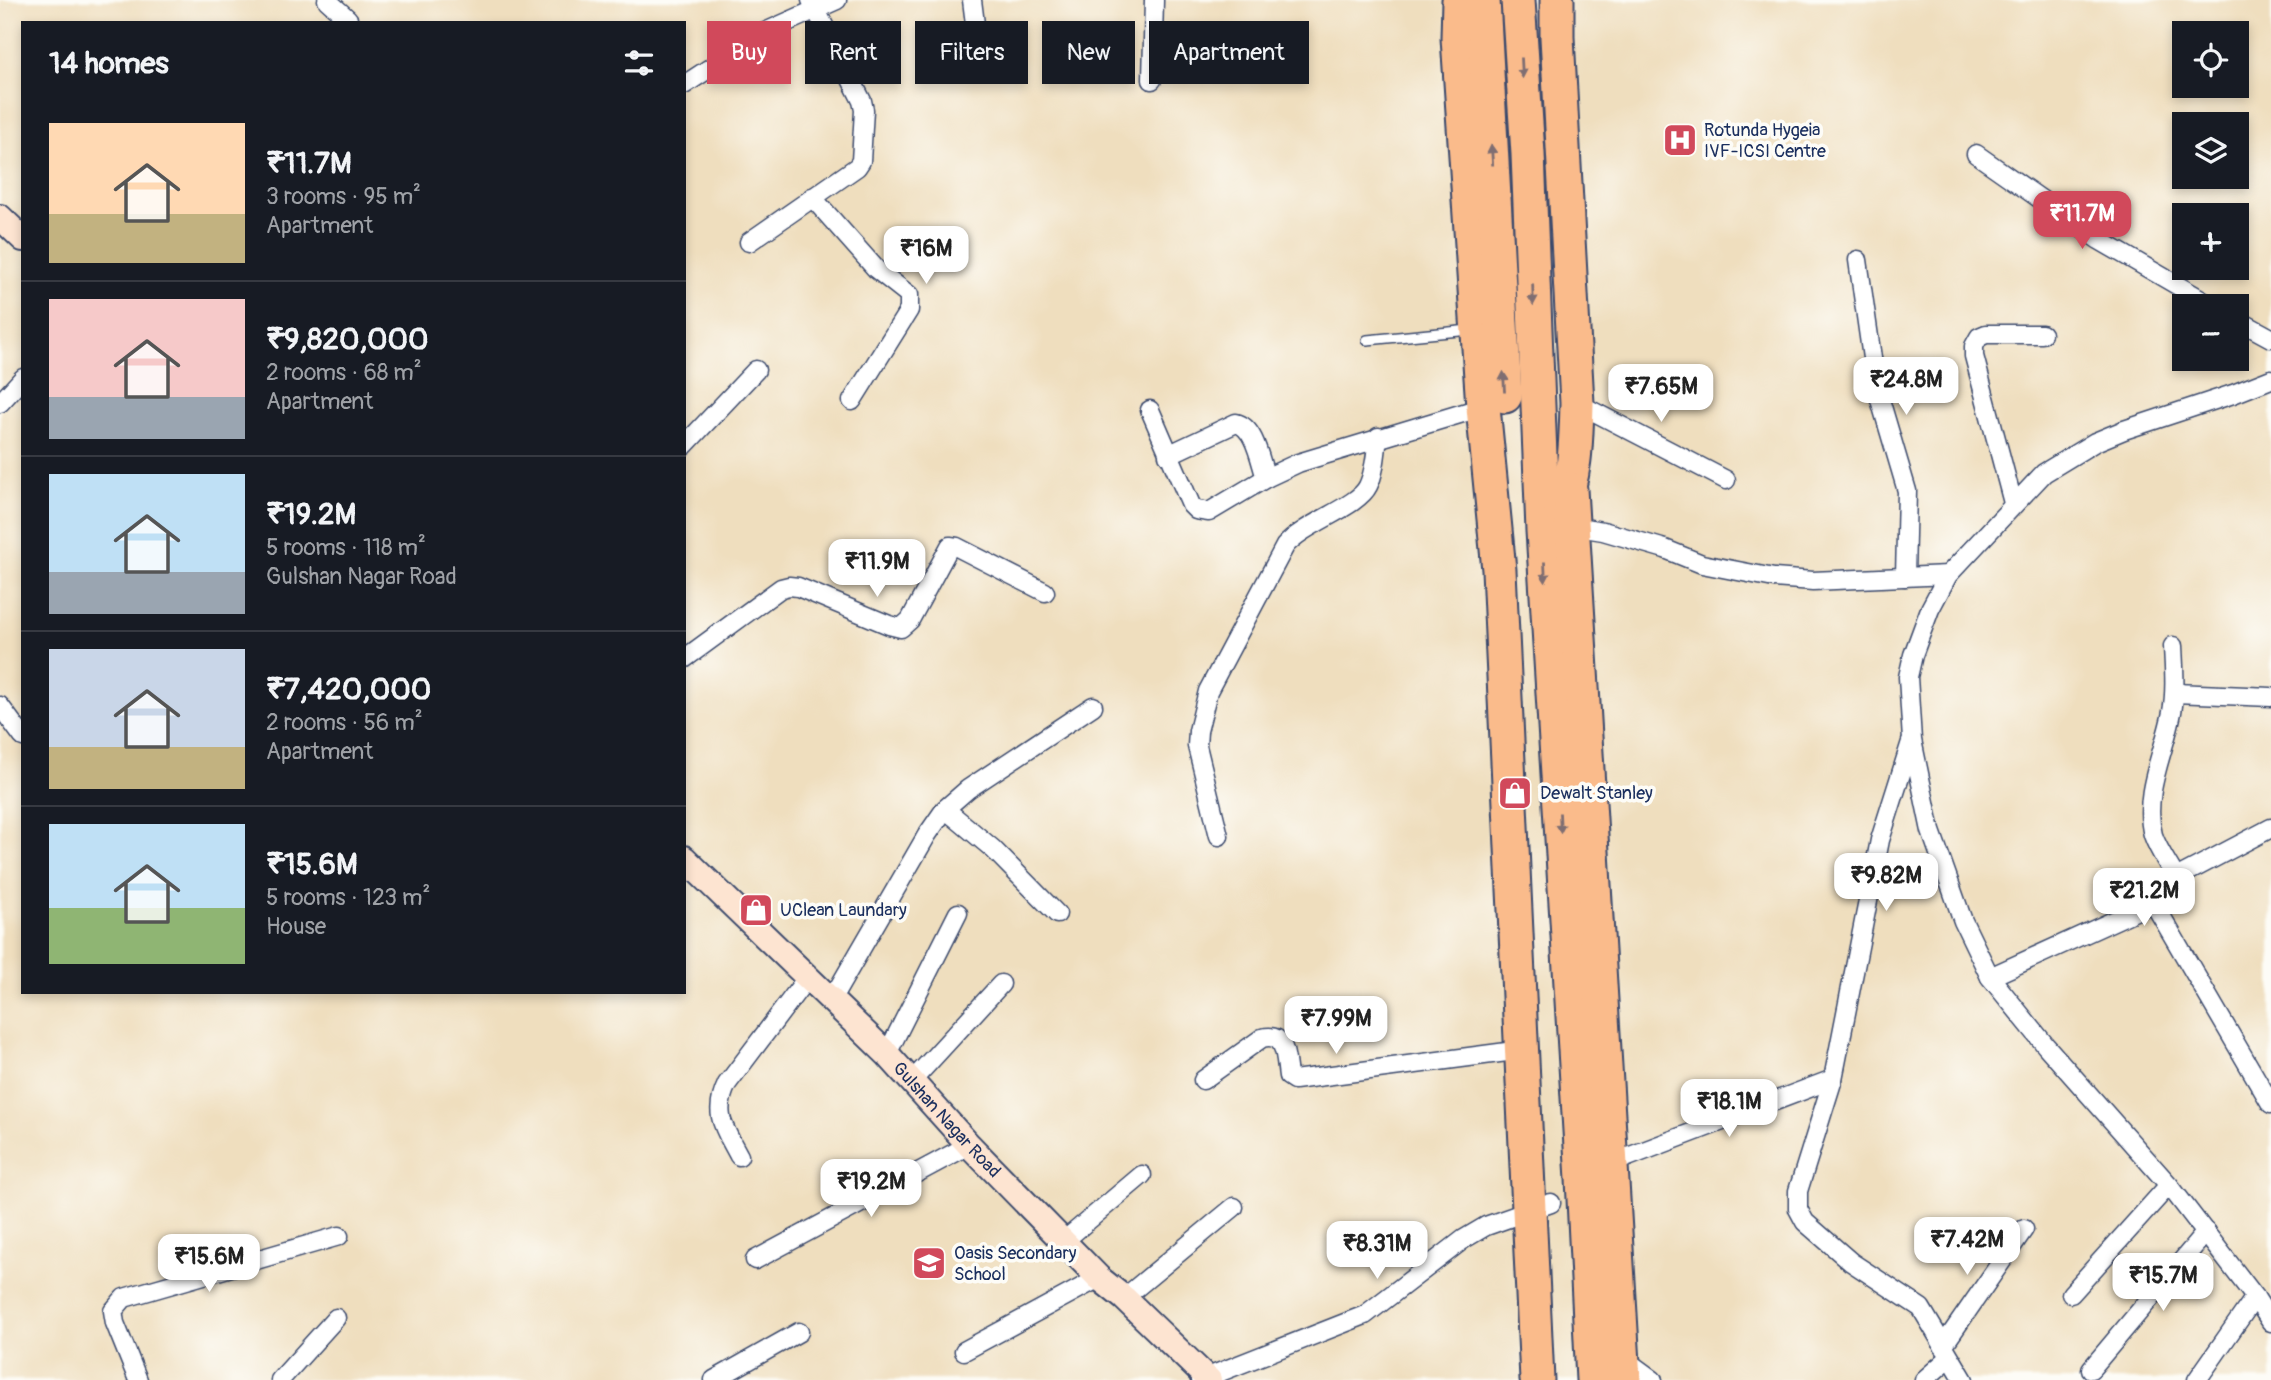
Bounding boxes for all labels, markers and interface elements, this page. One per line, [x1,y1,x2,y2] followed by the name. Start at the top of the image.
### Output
[707,21,791,84] chip: Buy
[805,21,901,84] chip: Rent
[915,21,1028,84] chip: Filters
[1042,21,1135,84] chip: New
[1149,21,1309,84] chip: Apartment
[2172,21,2249,371] map controls
[2172,21,2249,98] button: locate
[620,44,658,82] icon: filters
[49,45,169,82] text: 14 homes
[1516,57,1527,79] one-way arrow
[2172,112,2249,189] button: layers
[1704,119,1826,163] place label: Rotunda Hygeia IVF-ICSI Centre
[1661,121,1699,159] hospital icon: Rotunda Hygeia IVF-ICSI Centre
[1486,144,1497,166] one-way arrow
[266,145,352,182] text: ₹11.7M
[105,151,189,235] icon: home
[266,182,421,211] text: 3 rooms · 95 m²
[2025,191,2139,251] pin: ₹11.7M
[2049,199,2115,228] text: ₹11.7M
[2172,203,2249,280] button: +
[266,211,373,240] text: Apartment
[885,226,967,286] pin: ₹16M
[900,234,952,263] text: ₹16M
[1528,285,1539,307] one-way arrow
[2172,294,2249,371] button: −
[266,321,429,358] text: ₹9,820,000
[105,327,189,411] icon: home
[266,358,422,387] text: 2 rooms · 68 m²
[1849,358,1963,417] pin: ₹24.8M
[1604,364,1718,424] pin: ₹7.65M
[1869,365,1943,394] text: ₹24.8M
[1498,371,1509,393] one-way arrow
[1624,372,1698,401] text: ₹7.65M
[266,387,373,416] text: Apartment
[266,496,356,533] text: ₹19.2M
[105,502,189,586] icon: home
[266,533,426,562] text: 5 rooms · 118 m²
[820,540,934,599] pin: ₹11.9M
[844,547,910,576] text: ₹11.9M
[1540,561,1551,583] one-way arrow
[266,562,457,591] text: Gulshan Nagar Road
[266,671,431,708] text: ₹7,420,000
[105,677,189,761] icon: home
[266,708,423,737] text: 2 rooms · 56 m²
[266,737,373,766] text: Apartment
[1496,774,1534,812] shop icon: Dewalt Stanley
[1540,782,1653,805] place label: Dewalt Stanley
[1555,812,1566,834] one-way arrow
[266,846,358,883] text: ₹15.6M
[105,852,189,936] icon: home
[1829,853,1943,913] pin: ₹9.82M
[1850,861,1922,890] text: ₹9.82M
[2087,869,2201,928] pin: ₹21.2M
[2109,876,2179,905] text: ₹21.2M
[266,883,430,912] text: 5 rooms · 123 m²
[737,891,775,929] shop icon: UClean Laundary
[780,899,907,922] place label: UClean Laundary
[266,912,326,941] text: House
[1279,996,1393,1056] pin: ₹7.99M
[1300,1004,1372,1033] text: ₹7.99M
[888,1057,1006,1183] street label: Gulshan Nagar Road
[1672,1080,1786,1139] pin: ₹18.1M
[1697,1087,1761,1116] text: ₹18.1M
[814,1160,928,1219] pin: ₹19.2M
[836,1167,906,1196] text: ₹19.2M
[1910,1218,2024,1277] pin: ₹7.42M
[1320,1222,1434,1281] pin: ₹8.31M
[1930,1225,2004,1254] text: ₹7.42M
[1343,1229,1411,1258] text: ₹8.31M
[152,1234,266,1294] pin: ₹15.6M
[174,1242,244,1271] text: ₹15.6M
[954,1242,1077,1286] place label: Oasis Secondary School
[910,1244,948,1282] school or university icon: Oasis Secondary School
[2106,1254,2220,1313] pin: ₹15.7M
[2128,1261,2198,1290] text: ₹15.7M

